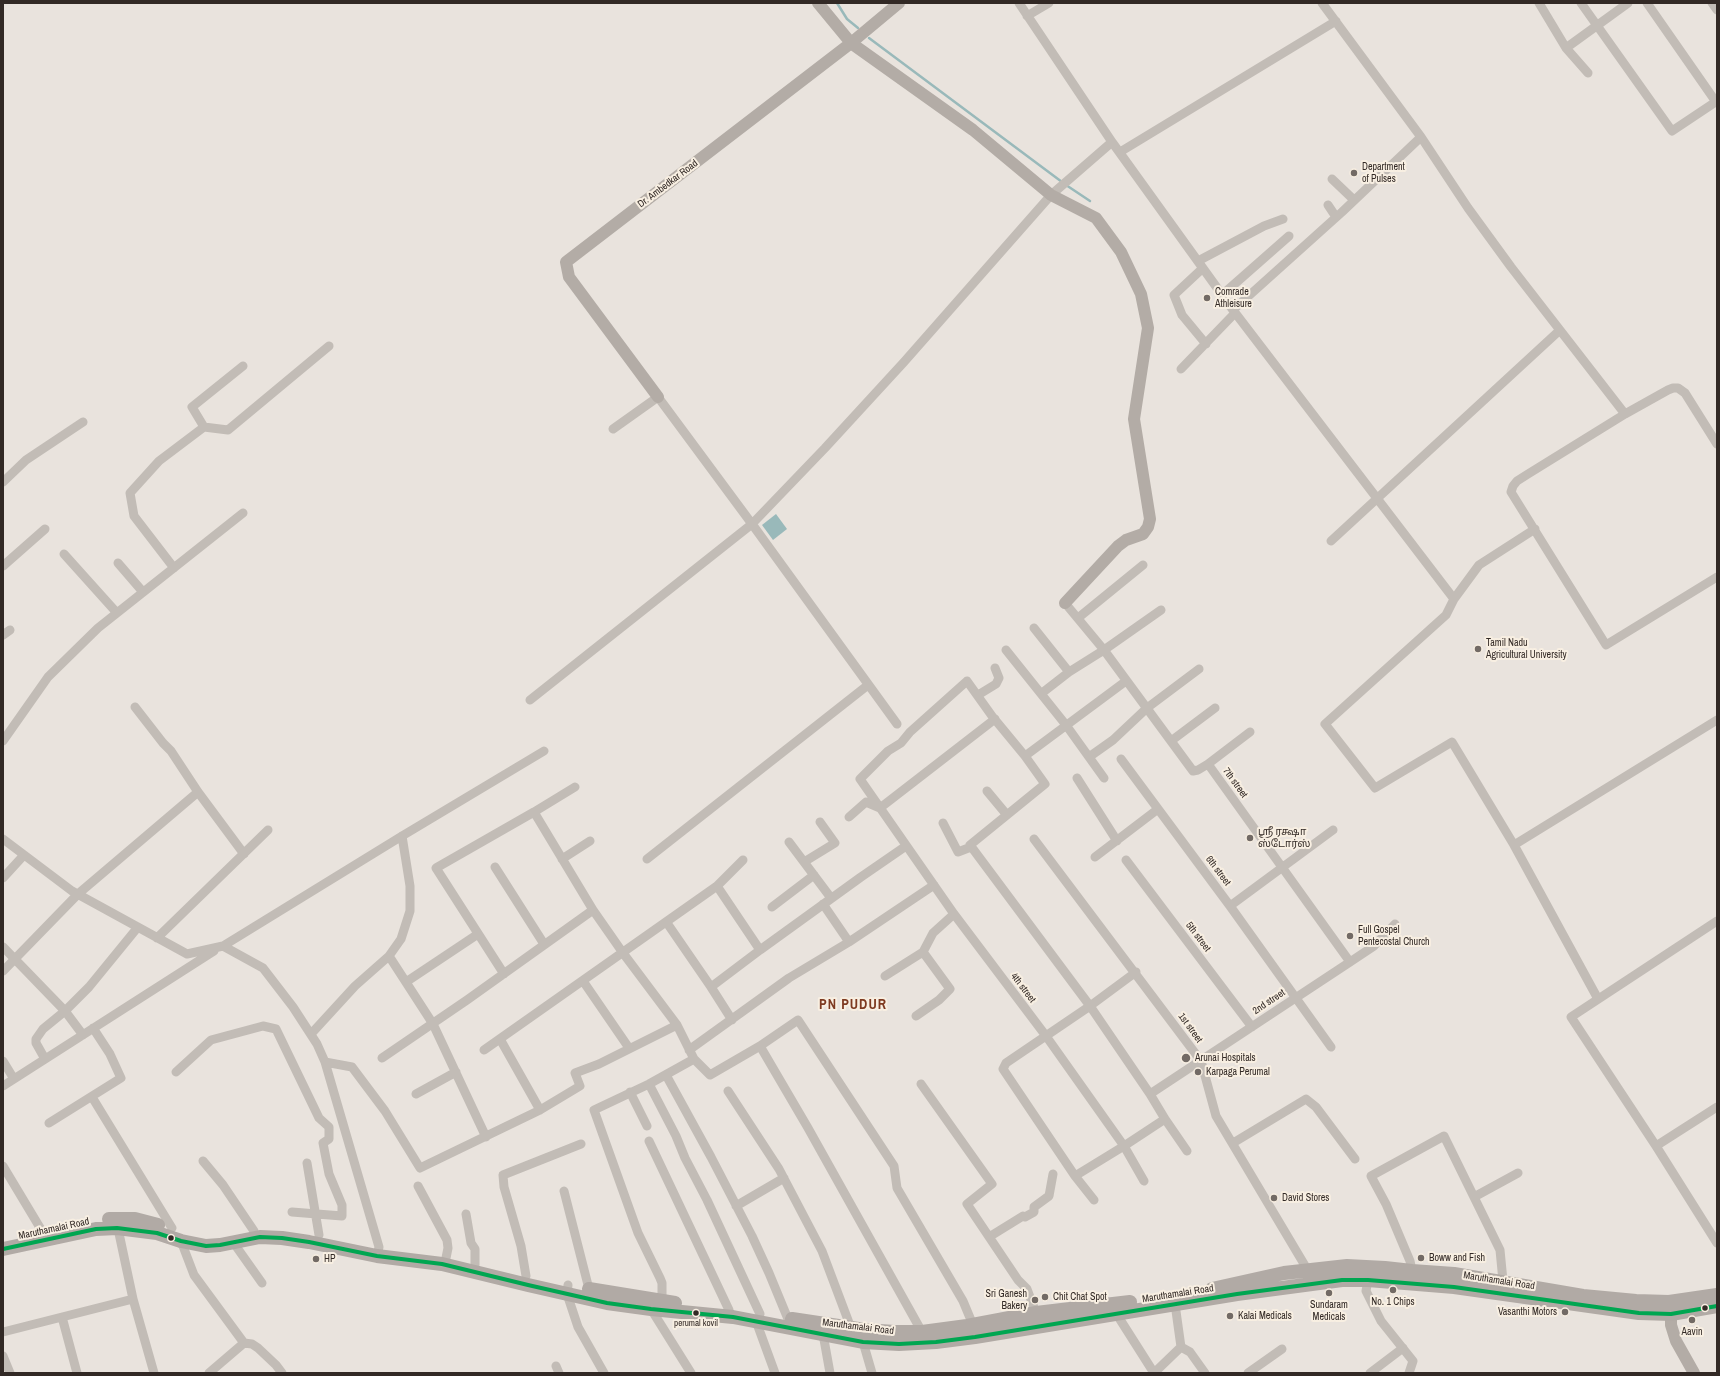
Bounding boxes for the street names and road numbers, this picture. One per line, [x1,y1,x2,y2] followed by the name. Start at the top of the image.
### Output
[636,158,700,210] street label: Dr. Ambedkar Road
[1220,766,1250,800] street label: 7th street
[1203,854,1233,888] street label: 6th street
[1183,920,1213,954] street label: 5th street
[1008,971,1038,1005] street label: 4th street
[1251,987,1287,1017] street label: 2nd street
[1175,1011,1205,1045] street label: 1st street
[18,1216,90,1242] street label: Maruthamalai Road
[1462,1269,1536,1293] street label: Maruthamalai Road
[1141,1282,1215,1306] street label: Maruthamalai Road
[822,1317,894,1337] street label: Maruthamalai Road

